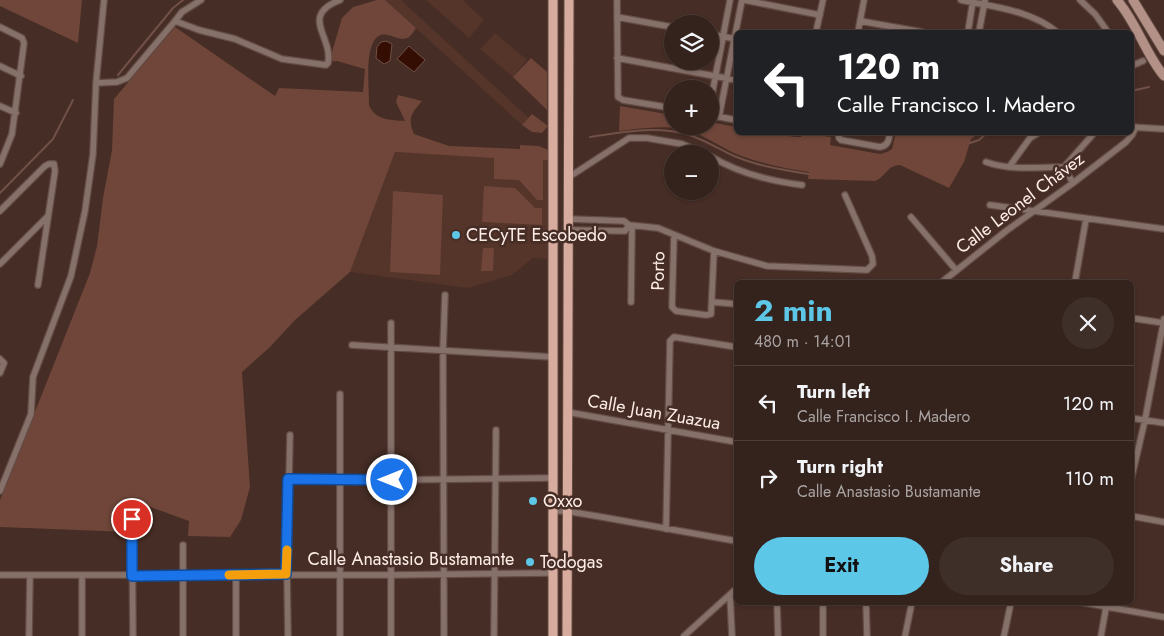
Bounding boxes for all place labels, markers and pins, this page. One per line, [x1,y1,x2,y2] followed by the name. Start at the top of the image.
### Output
[466,222,607,248] place label: CECyTE Escobedo
[450,229,462,241] marker: CECyTE Escobedo
[543,488,583,514] place label: Oxxo
[527,495,539,507] marker: Oxxo
[111,498,153,540] pin
[540,549,603,575] place label: Todogas
[524,556,536,568] marker: Todogas

